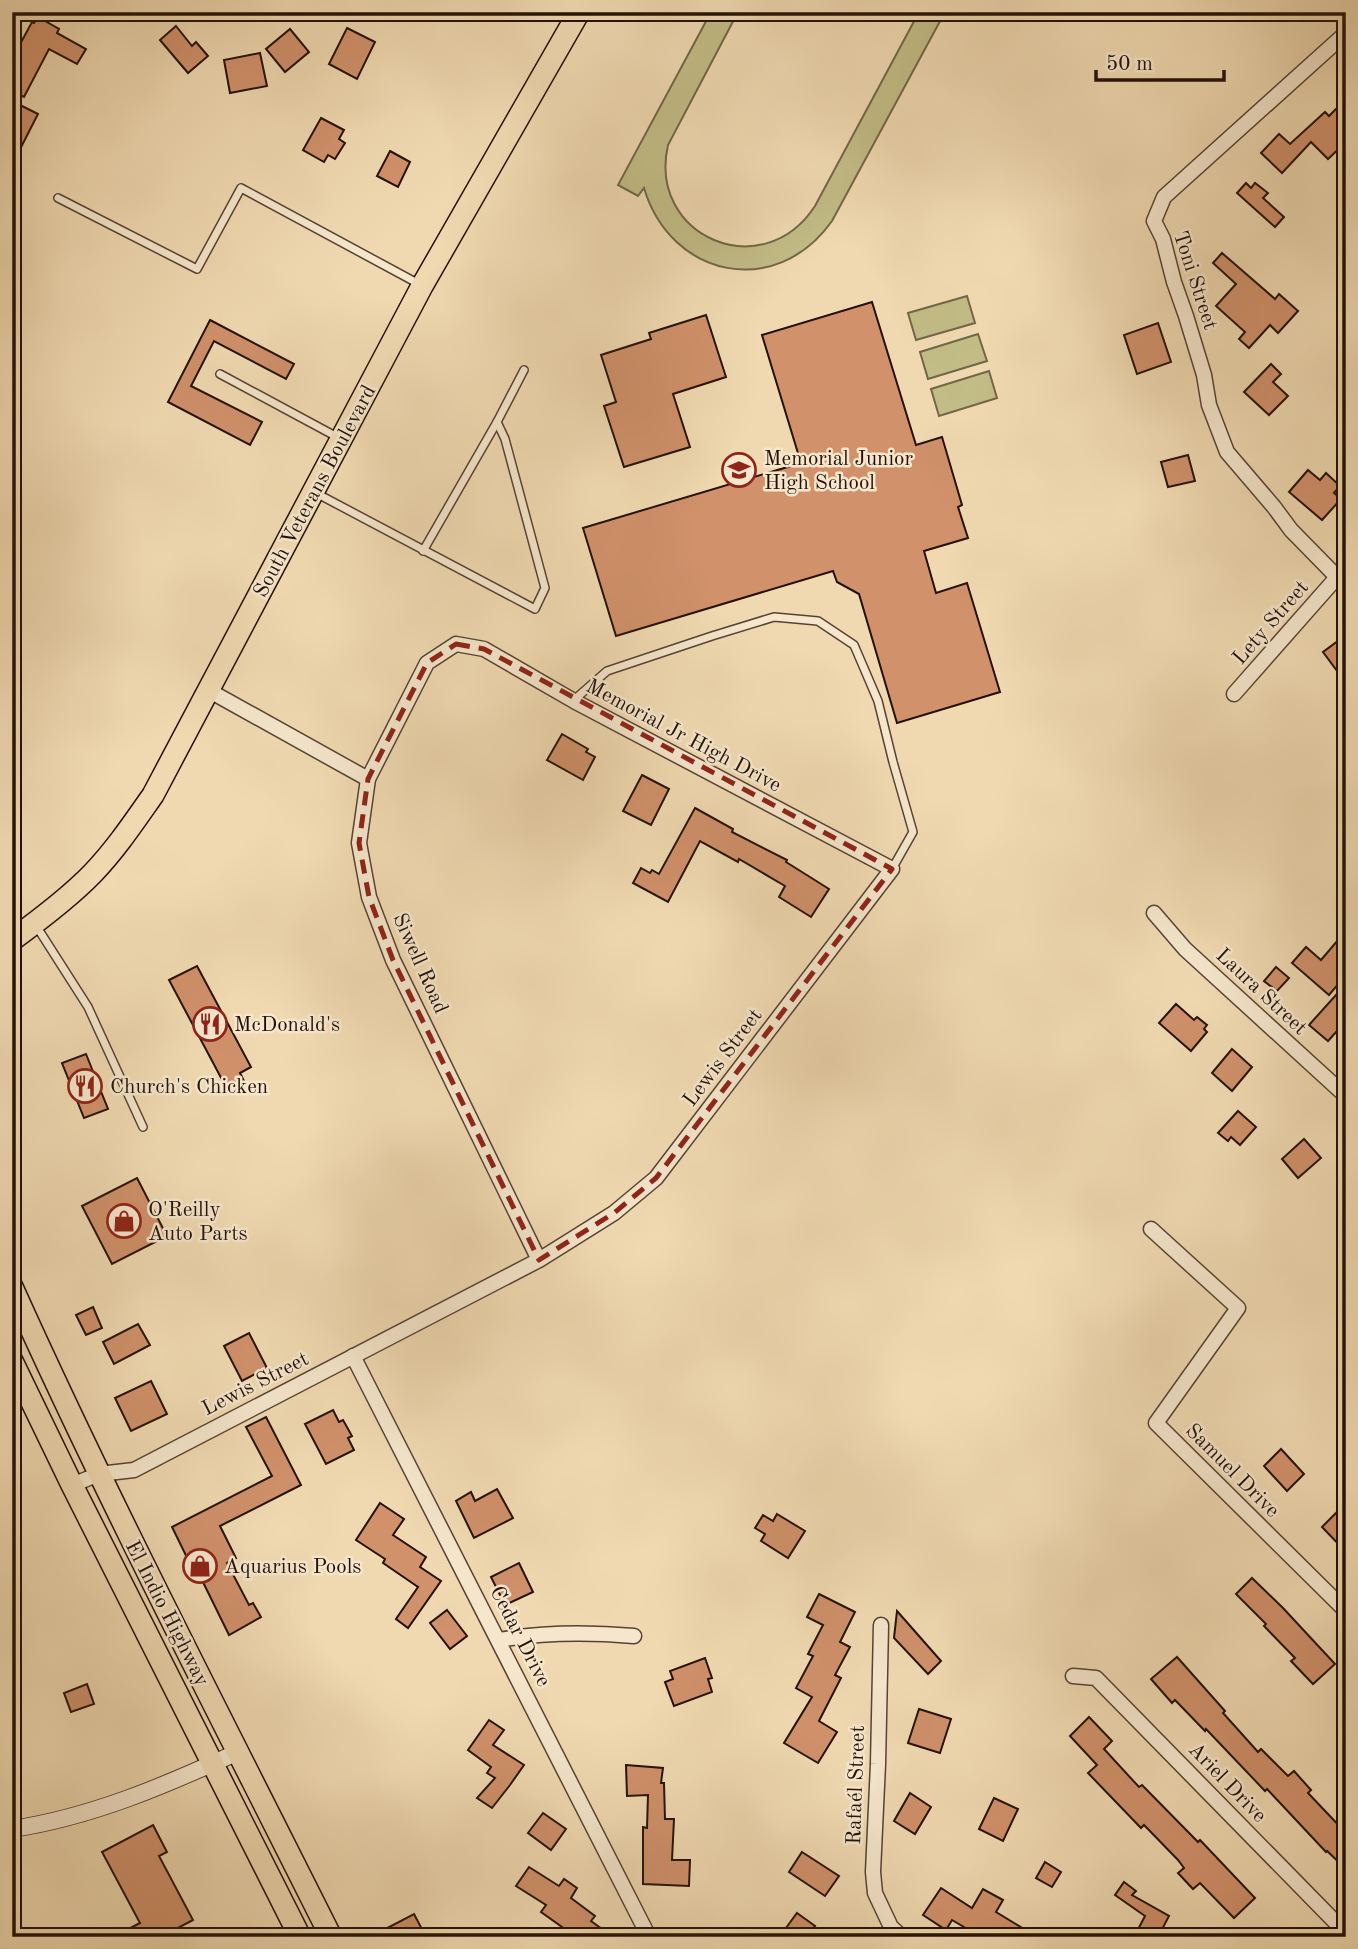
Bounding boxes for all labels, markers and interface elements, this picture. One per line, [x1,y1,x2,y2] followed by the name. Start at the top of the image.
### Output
[1096,38,1223,82] scale bar
[1106,54,1153,75] text: 50 m
[1169,228,1220,332] street label: Toni Street
[250,382,380,601] street label: South Veterans Boulevard
[764,449,914,494] place label: Memorial Junior High School
[720,451,758,489] school or university icon: Memorial Junior High School
[1229,577,1313,669] street label: Lety Street
[582,676,784,797] street label: Memorial Jr High Drive
[388,910,451,1017] street label: Siwell Road
[1211,945,1311,1039] street label: Laura Street
[191,1005,229,1043] restaurant icon: McDonald's
[680,1005,767,1111] street label: Lewis Street
[234,1015,340,1036] place label: McDonald's
[66,1067,104,1105] restaurant icon: Church's Chicken
[110,1077,268,1098] place label: Church's Chicken
[148,1200,248,1245] place label: O'Reilly Auto Parts
[105,1202,143,1240] shop icon: O'Reilly Auto Parts
[199,1349,312,1420] street label: Lewis Street
[1181,1420,1283,1522] street label: Samuel Drive
[121,1537,212,1690] street label: El Indio Highway
[181,1547,219,1585] shop icon: Aquarius Pools
[224,1557,361,1578] place label: Aquarius Pools
[485,1583,554,1690] street label: Cedar Drive
[844,1725,869,1845] street label: Rafaél Street
[1184,1739,1270,1827] street label: Ariel Drive

